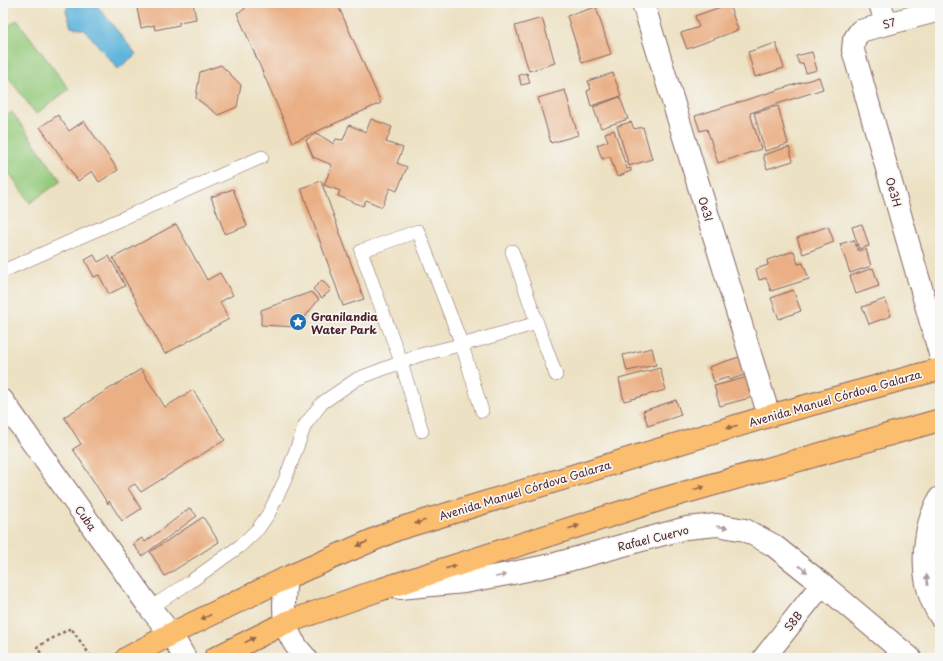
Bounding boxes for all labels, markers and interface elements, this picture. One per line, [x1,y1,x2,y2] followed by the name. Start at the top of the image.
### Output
[881,13,897,33] street label: S7
[882,175,906,209] street label: Oe3H
[694,195,718,223] street label: Oe3I
[311,308,378,338] place label: Granilandia Water Park
[288,312,308,332] place icon: Granilandia Water Park
[747,365,924,431] street label: Avenida Manuel Córdova Galarza
[725,424,737,430] one-way arrow
[437,455,614,524] street label: Avenida Manuel Córdova Galarza
[693,485,705,491] one-way arrow
[71,502,101,534] street label: Cuba
[414,519,426,525] one-way arrow
[616,521,690,555] street label: Rafael Cuervo
[716,523,728,530] one-way arrow
[569,524,581,530] one-way arrow
[356,542,368,548] one-way arrow
[445,563,457,569] one-way arrow
[798,565,809,573] one-way arrow
[495,573,507,579] one-way arrow
[924,574,930,586] one-way arrow
[780,607,806,635] street label: S8B
[201,614,212,620] one-way arrow
[244,637,256,644] one-way arrow

